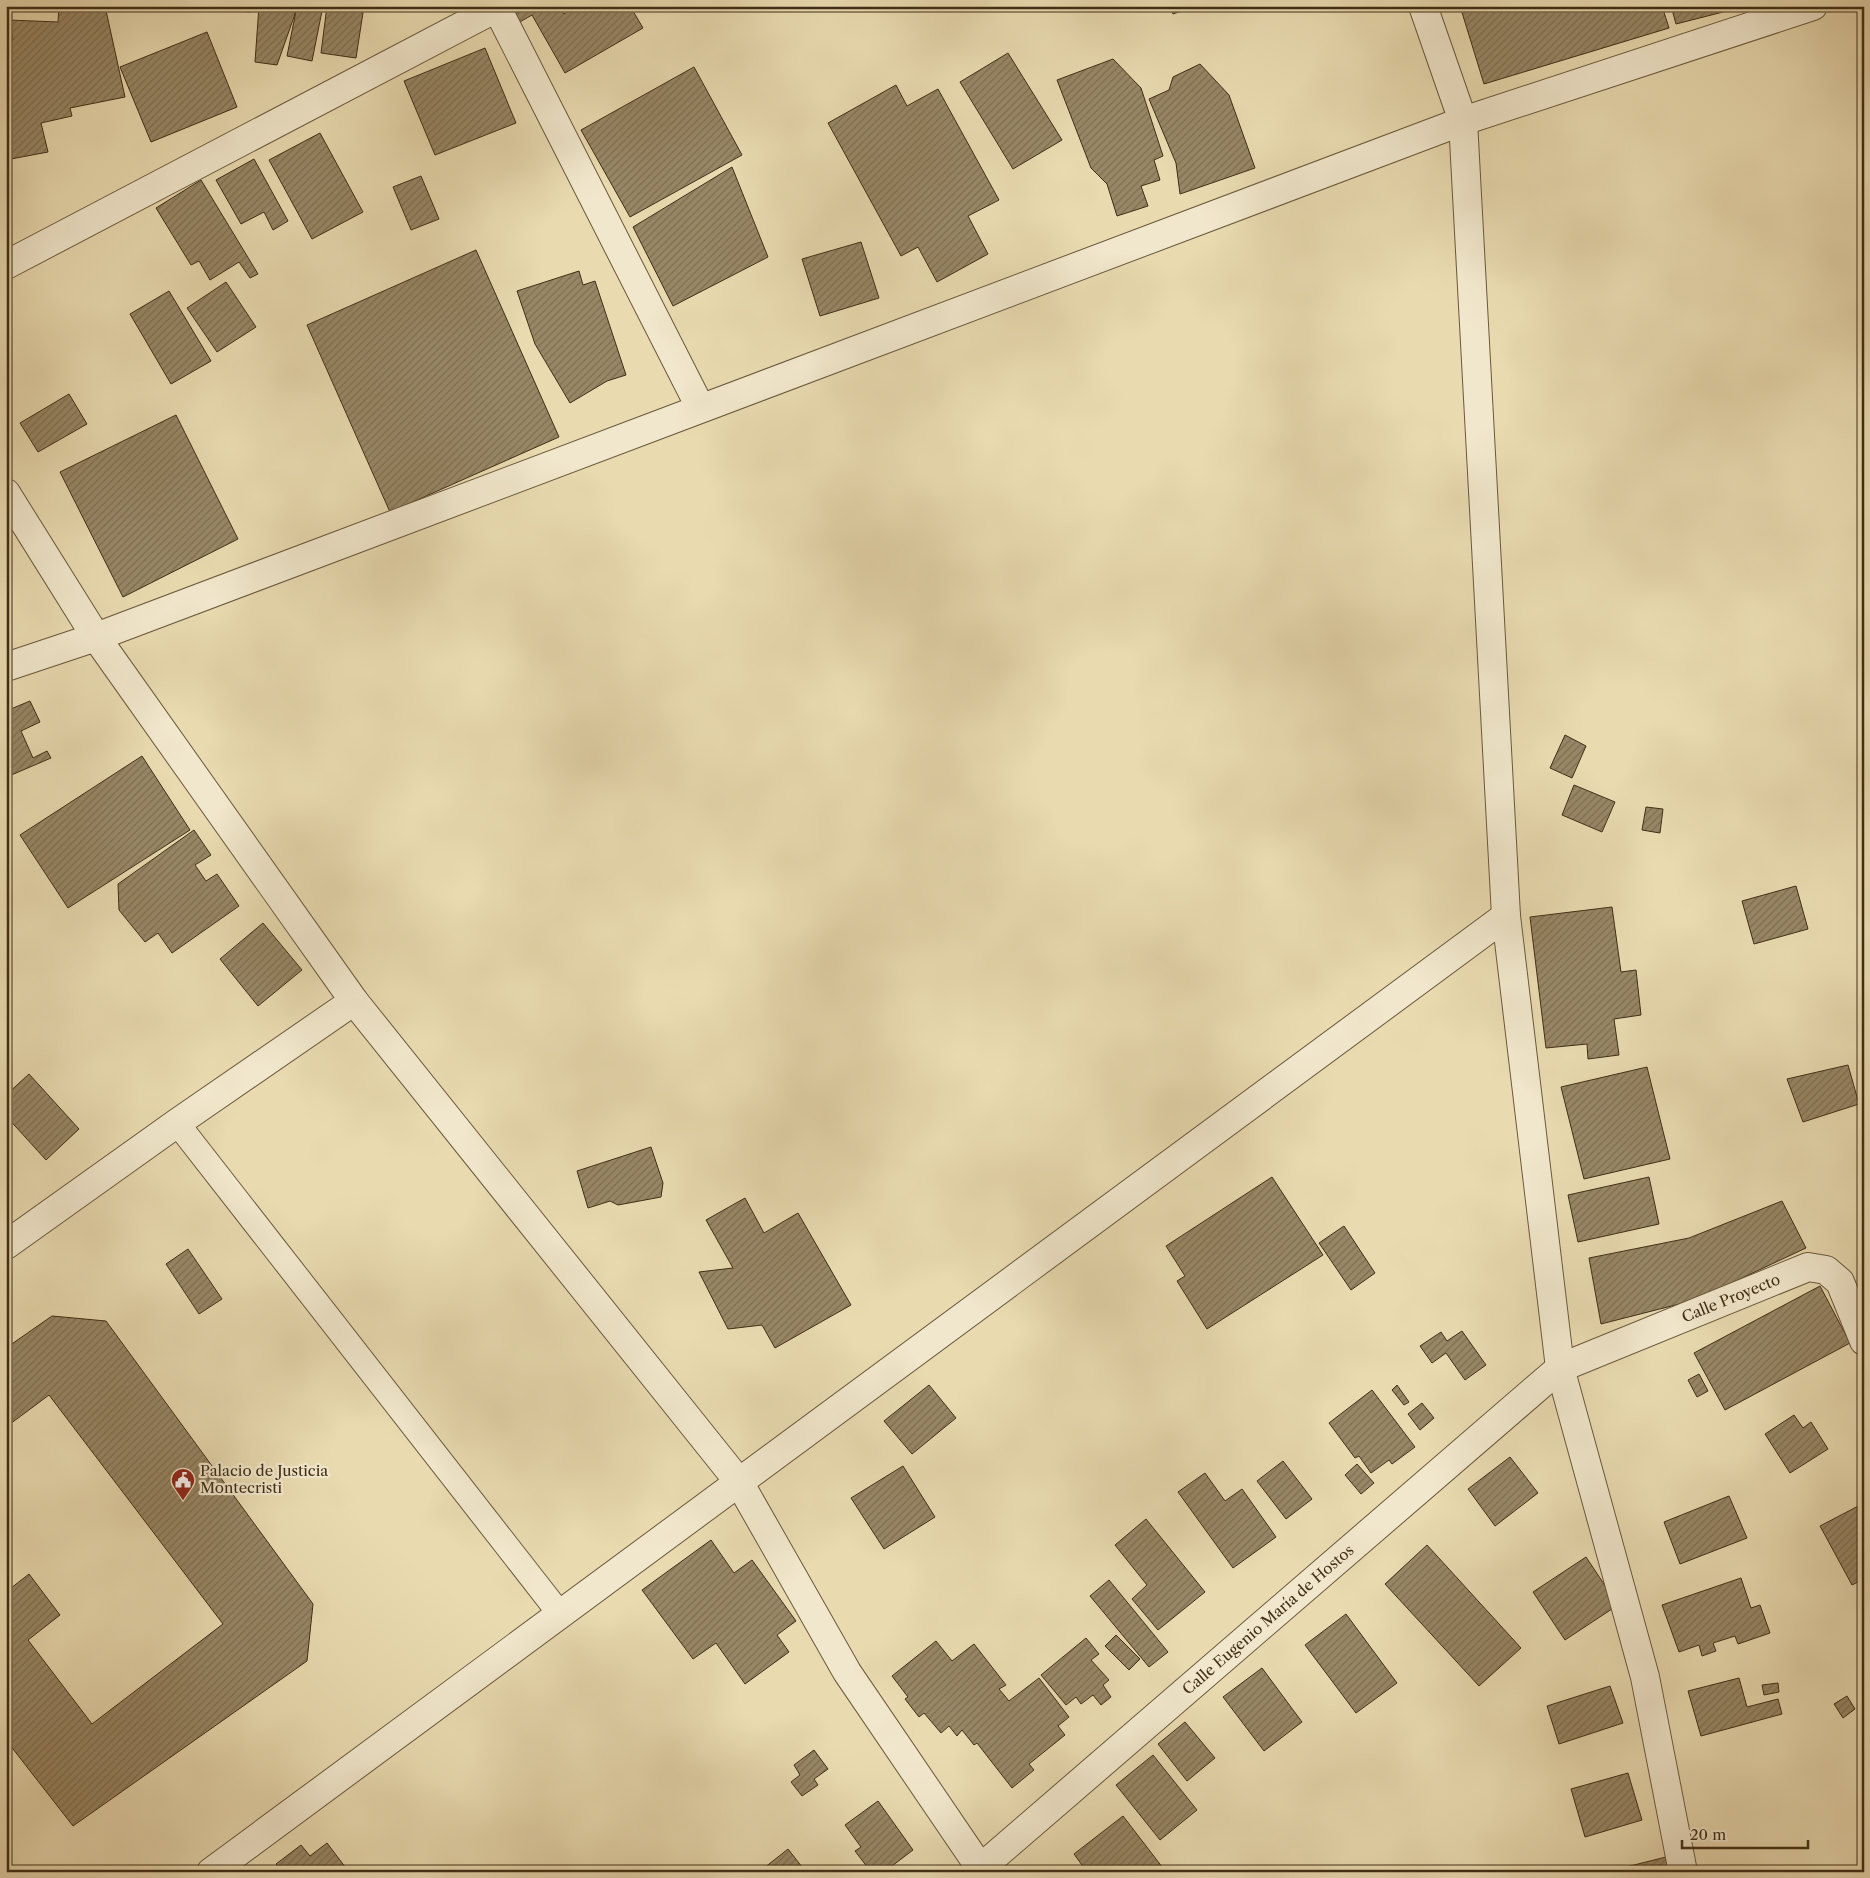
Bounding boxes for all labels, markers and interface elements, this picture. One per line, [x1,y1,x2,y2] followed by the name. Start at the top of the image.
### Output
[1679,1269,1783,1326] street label: Calle Proyecto
[200,1461,328,1497] place label: Palacio de Justicia Montecristi
[170,1467,196,1501] public building icon: Palacio de Justicia Montecristi
[1178,1540,1357,1699] street label: Calle Eugenio María de Hostos
[1682,1818,1809,1850] scale bar
[1690,1825,1726,1844] text: 20 m

